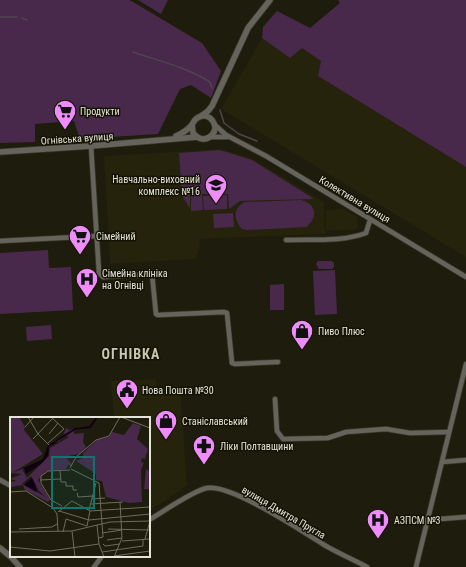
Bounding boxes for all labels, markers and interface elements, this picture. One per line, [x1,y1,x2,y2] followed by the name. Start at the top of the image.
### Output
[52,98,78,131] supermarket icon: Продукти
[80,106,119,117] place label: Продукти
[40,130,114,147] street label: Огнівська вулиця
[203,172,229,205] school or university icon: Навчально-виховний комплекс №16
[112,174,200,197] place label: Навчально-виховний комплекс №16
[317,174,392,225] street label: Колективна вулиця
[67,223,93,256] supermarket icon: Сімейний
[96,231,135,242] place label: Сімейний
[74,266,100,299] hospital icon: Сімейна клініка на Огнівці
[102,268,168,291] place label: Сімейна клініка на Огнівці
[289,318,315,351] shop icon: Пиво Плюс
[318,326,365,337] place label: Пиво Плюс
[102,346,160,362] district label: ОГНІВКА
[114,377,140,410] public building icon: Нова Пошта №30
[142,385,214,396] place label: Нова Пошта №30
[153,408,179,441] shop icon: Станіславський
[182,416,248,427] place label: Станіславський
[10,417,150,557] inset map
[191,433,217,466] pharmacy icon: Ліки Полтавщини
[220,441,293,452] place label: Ліки Полтавщини
[240,484,328,541] street label: вулиця Дмитра Пругла
[365,507,391,540] hospital icon: АЗПСМ №3
[394,515,441,526] place label: АЗПСМ №3

